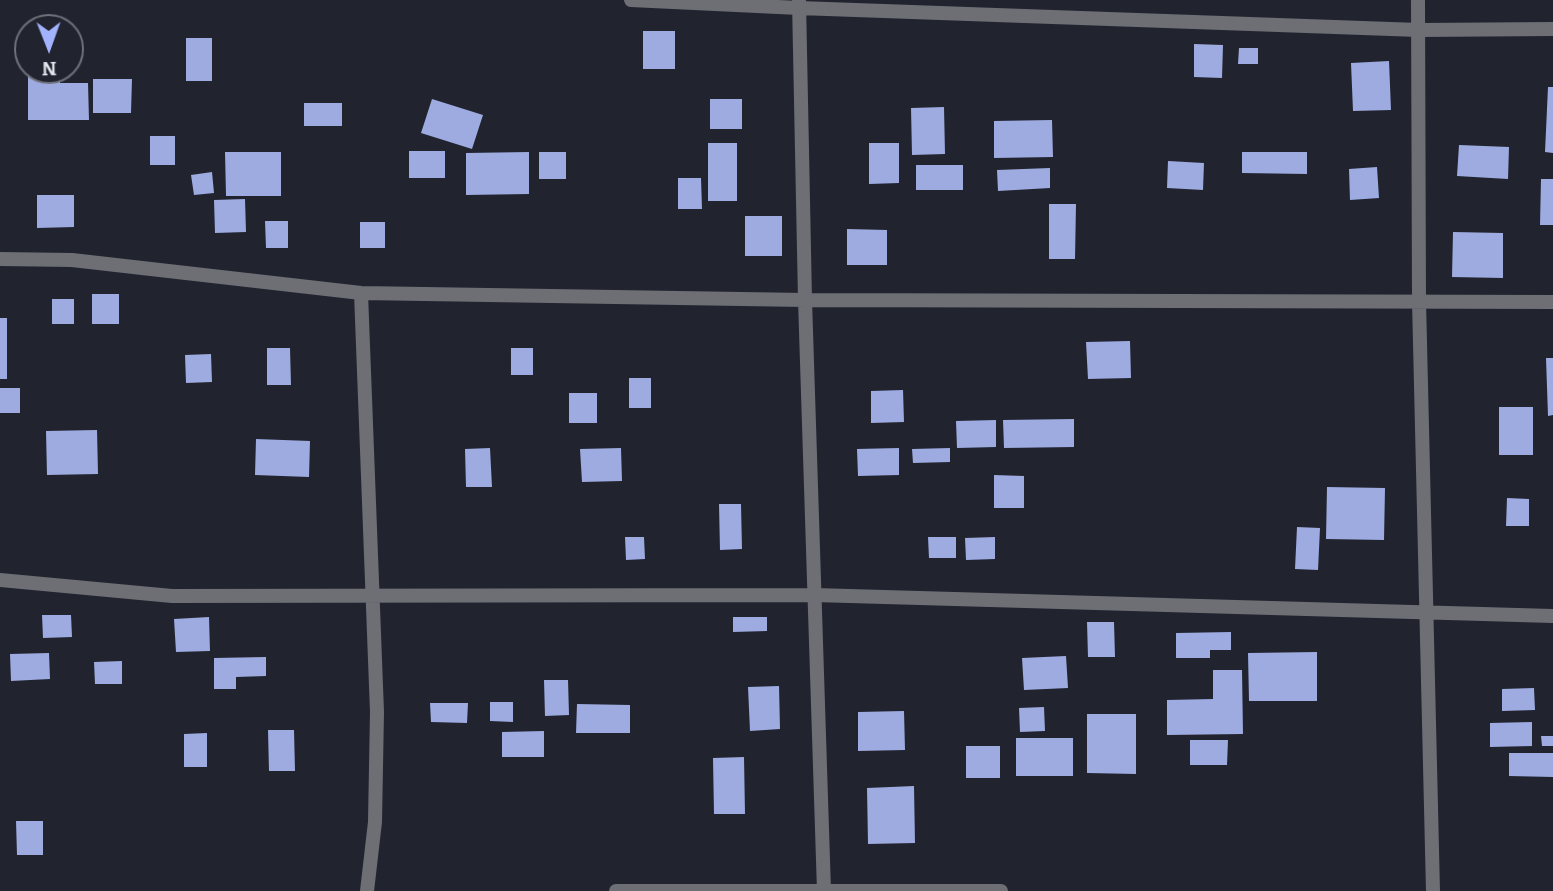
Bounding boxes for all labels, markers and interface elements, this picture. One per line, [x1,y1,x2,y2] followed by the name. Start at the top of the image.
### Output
[14,14,84,84] north arrow
[42,57,57,80] text: N

